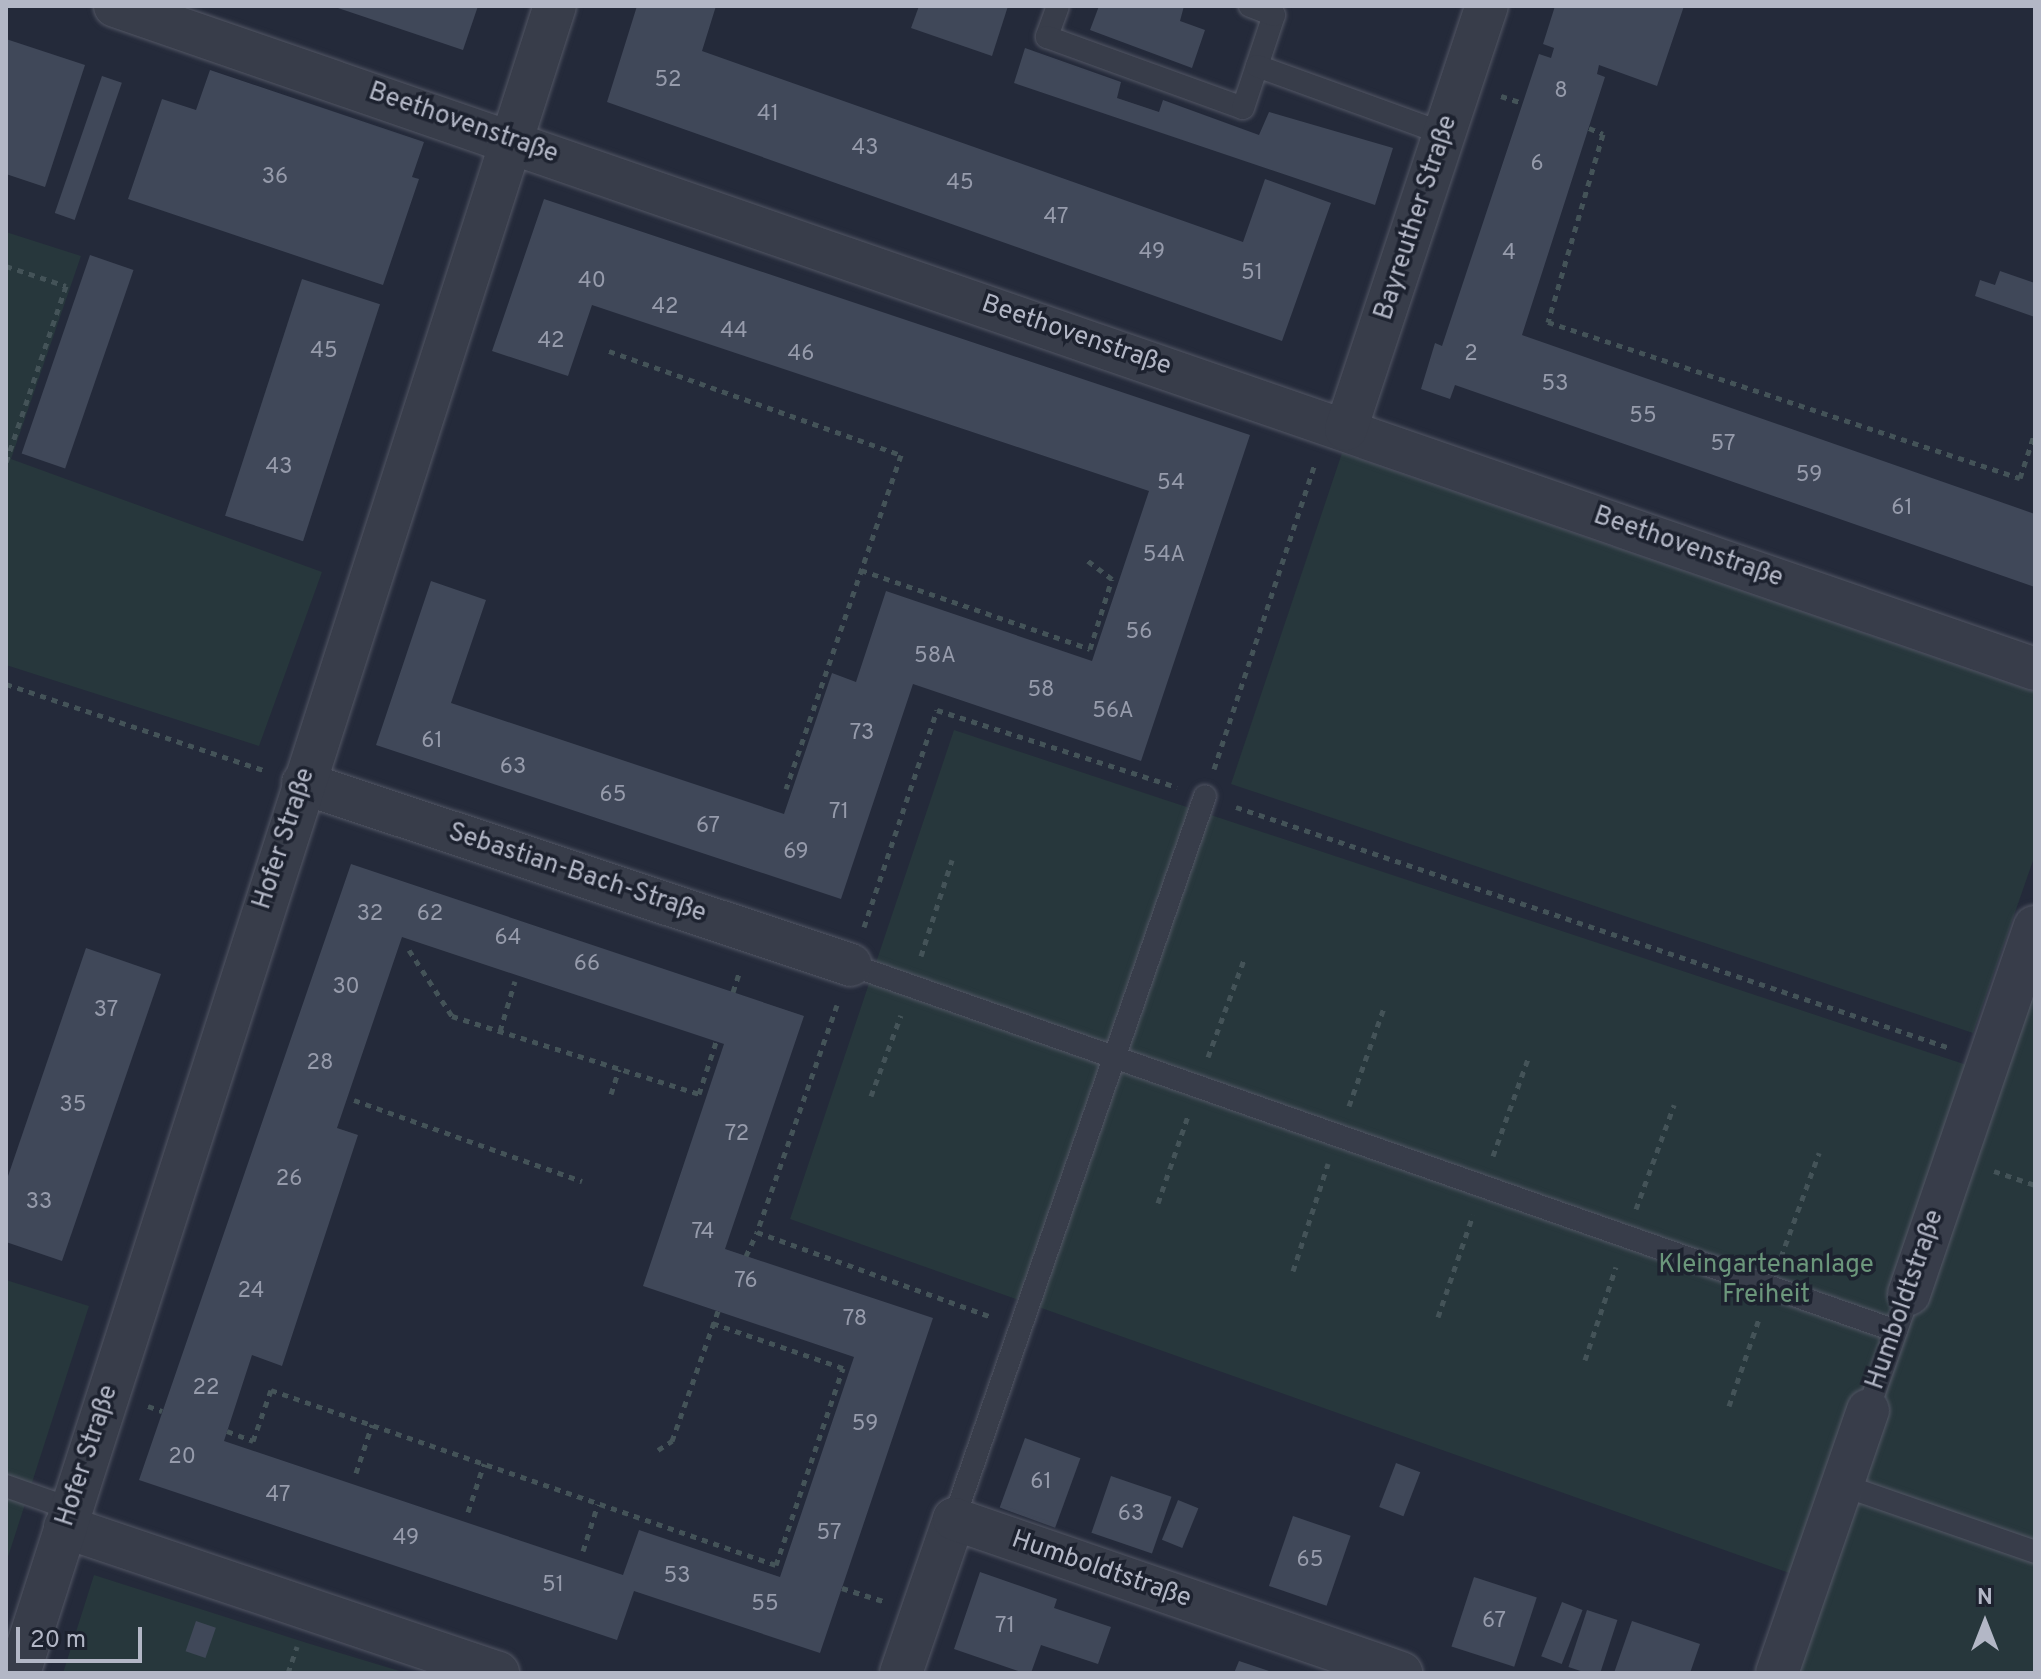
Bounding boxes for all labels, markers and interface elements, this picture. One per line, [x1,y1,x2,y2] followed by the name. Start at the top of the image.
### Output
[654,68,682,94] house number: 52
[364,77,562,171] street label: Beethovenstraße
[1554,79,1568,105] house number: 8
[757,102,779,128] house number: 41
[1369,112,1465,324] street label: Bayreuther Straße
[852,136,878,162] house number: 43
[1530,152,1544,178] house number: 6
[262,165,288,191] house number: 36
[946,171,974,197] house number: 45
[1044,205,1068,231] house number: 47
[1139,240,1165,266] house number: 49
[1502,241,1516,267] house number: 4
[1241,261,1263,287] house number: 51
[578,269,606,295] house number: 40
[977,289,1175,383] street label: Beethovenstraße
[651,295,679,321] house number: 42
[720,319,748,345] house number: 44
[537,329,565,355] house number: 42
[310,339,338,365] house number: 45
[788,342,814,368] house number: 46
[1464,342,1478,368] house number: 2
[1542,372,1568,398] house number: 53
[1629,404,1657,430] house number: 55
[1711,432,1735,458] house number: 57
[266,455,292,481] house number: 43
[1796,463,1822,489] house number: 59
[1157,471,1185,497] house number: 54
[1891,496,1913,522] house number: 61
[1589,501,1787,595] street label: Beethovenstraße
[1143,543,1185,569] house number: 54A
[1126,620,1152,646] house number: 56
[914,644,956,670] house number: 58A
[1027,678,1055,704] house number: 58
[1092,699,1134,725] house number: 56A
[850,721,874,747] house number: 73
[421,729,443,755] house number: 61
[500,755,526,781] house number: 63
[247,764,323,914] street label: Hofer Straße
[600,783,626,809] house number: 65
[829,800,849,826] house number: 71
[696,814,720,840] house number: 67
[444,818,710,930] street label: Sebastian-Bach-Straße
[783,840,809,866] house number: 69
[357,902,383,928] house number: 32
[417,902,443,928] house number: 62
[495,926,521,952] house number: 64
[574,952,600,978] house number: 66
[332,975,360,1001] house number: 30
[94,998,118,1024] house number: 37
[307,1051,333,1077] house number: 28
[60,1093,86,1119] house number: 35
[725,1122,749,1148] house number: 72
[276,1167,302,1193] house number: 26
[26,1190,52,1216] house number: 33
[1861,1206,1951,1394] street label: Humboldtstraße
[692,1220,714,1246] house number: 74
[1658,1250,1874,1312] park label: Kleingartenanlage Freiheit
[734,1269,758,1295] house number: 76
[238,1279,264,1305] house number: 24
[843,1307,867,1333] house number: 78
[193,1376,219,1402] house number: 22
[50,1381,126,1531] street label: Hofer Straße
[852,1412,878,1438] house number: 59
[168,1445,196,1471] house number: 20
[1030,1470,1052,1496] house number: 61
[266,1483,290,1509] house number: 47
[1118,1502,1144,1528] house number: 63
[817,1521,841,1547] house number: 57
[1007,1525,1195,1615] street label: Humboldtstraße
[393,1526,419,1552] house number: 49
[1297,1548,1323,1574] house number: 65
[664,1564,690,1590] house number: 53
[542,1573,564,1599] house number: 51
[1945,1583,2025,1663] north arrow
[1977,1585,1993,1612] text: N
[751,1592,779,1618] house number: 55
[1482,1609,1506,1635] house number: 67
[20,1611,146,1661] scale bar
[995,1614,1015,1640] house number: 71
[30,1626,86,1656] text: 20 m

